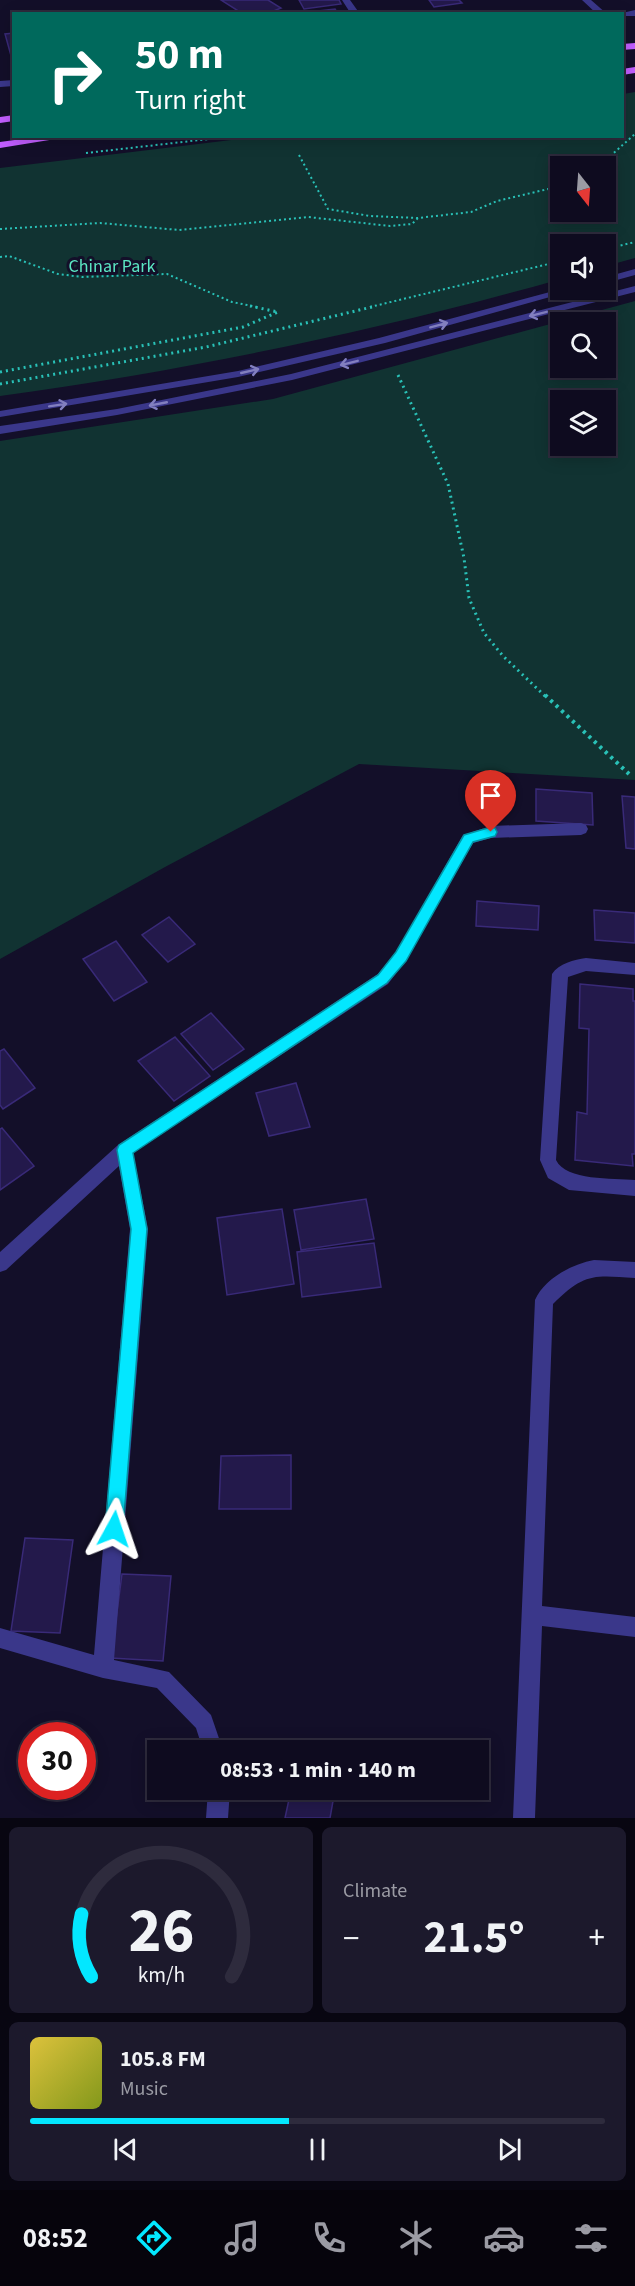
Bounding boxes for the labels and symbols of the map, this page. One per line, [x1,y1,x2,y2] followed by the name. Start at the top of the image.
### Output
[550,156,616,222] north arrow
[69,254,156,279] park label: Chinar Park
[529,309,548,321] one-way arrow
[429,319,448,330] one-way arrow
[340,357,359,369] one-way arrow
[240,365,259,377] one-way arrow
[47,399,67,410] one-way arrow
[149,399,169,410] one-way arrow
[465,770,516,832] pin
[82,1497,146,1561] position arrow
[18,1722,96,1800] speed limit sign: 30

